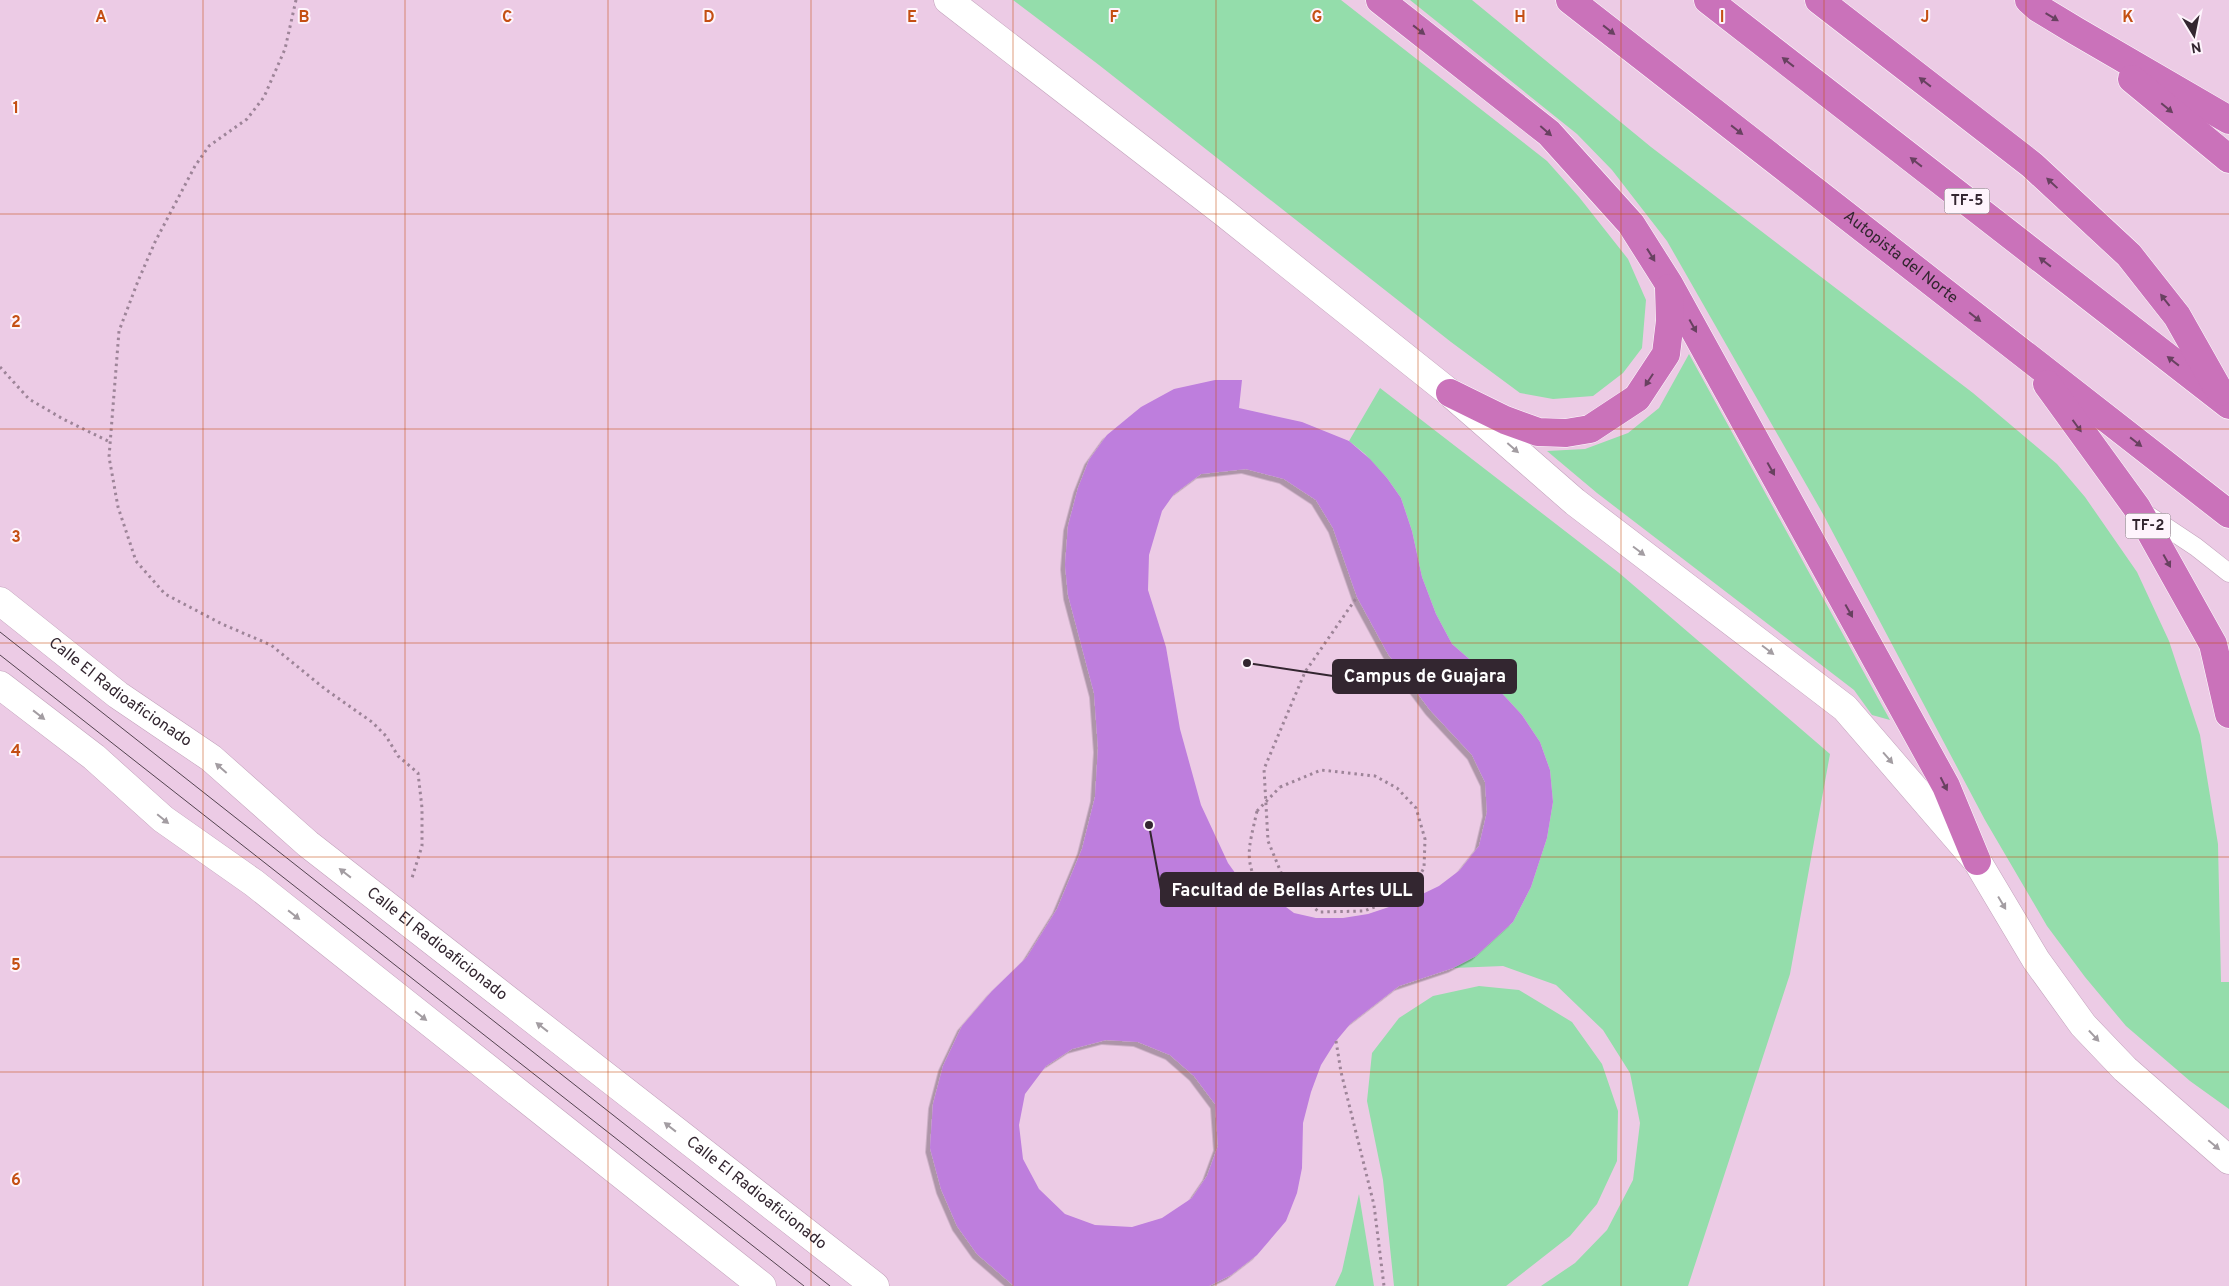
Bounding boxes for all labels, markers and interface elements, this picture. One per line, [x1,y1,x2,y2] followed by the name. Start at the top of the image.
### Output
[95,8,107,28] text: A
[298,8,310,28] text: B
[502,8,512,28] text: C
[703,8,715,28] text: D
[907,8,917,28] text: E
[1109,8,1119,28] text: F
[1312,8,1322,28] text: G
[1514,8,1526,28] text: H
[1720,8,1724,28] text: I
[1921,8,1929,28] text: J
[2122,8,2134,28] text: K
[2169,10,2219,60] north arrow
[2045,12,2058,21] one-way arrow
[1412,25,1425,36] one-way arrow
[1602,25,1616,35] one-way arrow
[2190,37,2202,56] text: N
[1782,57,1795,68] one-way arrow
[1919,77,1932,88] one-way arrow
[13,99,19,119] text: 1
[2160,102,2173,113] one-way arrow
[1540,125,1552,136] one-way arrow
[1730,125,1743,136] one-way arrow
[1909,157,1923,167] one-way arrow
[2046,178,2059,189] one-way arrow
[1944,188,1990,214] road number: TF-5
[1839,207,1962,309] street label: Autopista del Norte
[1646,248,1655,261] one-way arrow
[2039,256,2052,267] one-way arrow
[2159,294,2170,307] one-way arrow
[1968,311,1981,322] one-way arrow
[11,313,21,333] text: 2
[1688,320,1697,333] one-way arrow
[2167,356,2180,367] one-way arrow
[1644,373,1654,386] one-way arrow
[2072,419,2083,432] one-way arrow
[2129,436,2142,447] one-way arrow
[1507,442,1519,454] one-way arrow
[1767,462,1775,476] one-way arrow
[2126,514,2170,538] road number: TF-2
[11,528,21,548] text: 3
[1632,546,1646,556] one-way arrow
[2163,554,2171,568] one-way arrow
[1845,604,1853,619] one-way arrow
[44,633,195,752] street label: Calle El Radioaficionado
[1761,644,1774,655] one-way arrow
[1333,660,1516,693] callout: Campus de Guajara
[1344,666,1506,689] text: Campus de Guajara
[32,709,45,720] one-way arrow
[11,742,21,762] text: 4
[1882,751,1893,764] one-way arrow
[216,762,228,774] one-way arrow
[1940,777,1948,792] one-way arrow
[156,813,169,824] one-way arrow
[339,868,352,879] one-way arrow
[1161,873,1423,906] callout: Facultad de Bellas Artes ULL
[1172,880,1412,903] text: Facultad de Bellas Artes ULL
[362,883,511,1005] street label: Calle El Radioaficionado
[1997,896,2006,909] one-way arrow
[287,909,300,920] one-way arrow
[11,956,21,976] text: 5
[414,1010,427,1021] one-way arrow
[535,1022,549,1032] one-way arrow
[2088,1030,2100,1042] one-way arrow
[664,1122,677,1132] one-way arrow
[682,1132,831,1254] street label: Calle El Radioaficionado
[2208,1139,2220,1150] one-way arrow
[11,1171,21,1191] text: 6

